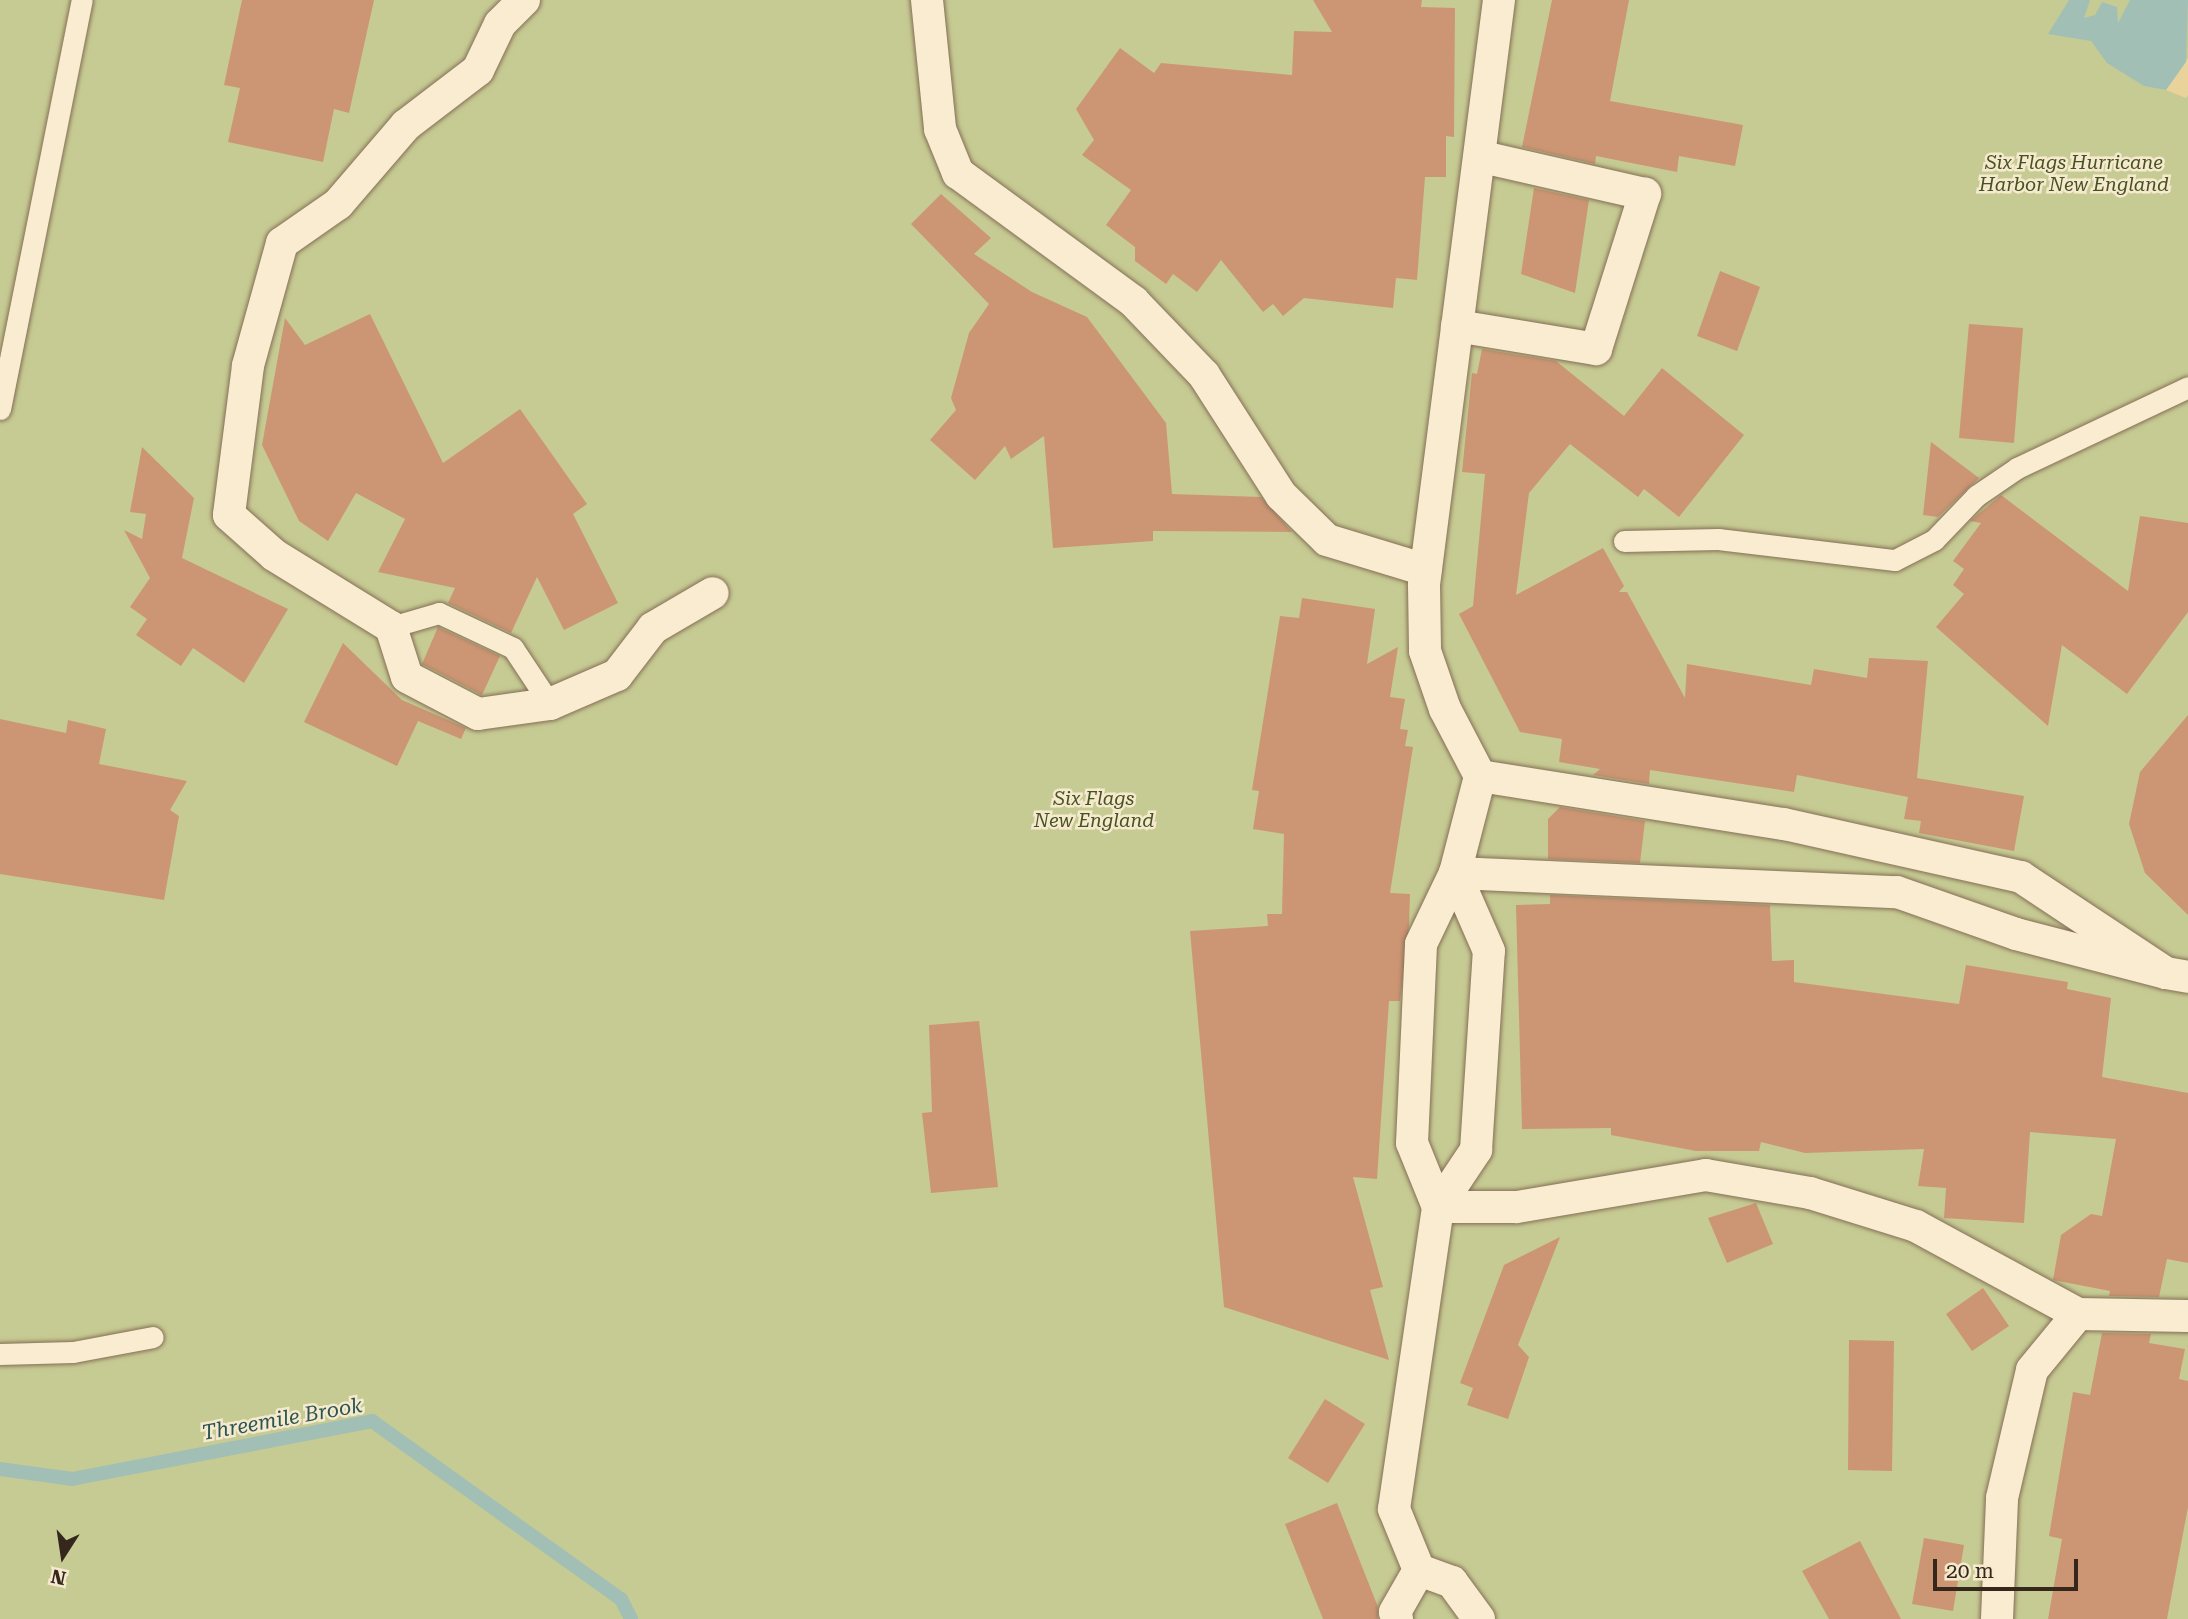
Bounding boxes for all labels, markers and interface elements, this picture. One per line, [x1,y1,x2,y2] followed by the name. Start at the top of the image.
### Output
[1979,152,2169,196] park label: Six Flags Hurricane Harbor New England
[1034,788,1154,832] park label: Six Flags New England
[200,1392,364,1446] water label: Threemile Brook
[28,1521,98,1591] north arrow
[1936,1546,2081,1590] scale bar
[1946,1559,1994,1583] text: 20 m
[49,1564,68,1590] text: N

